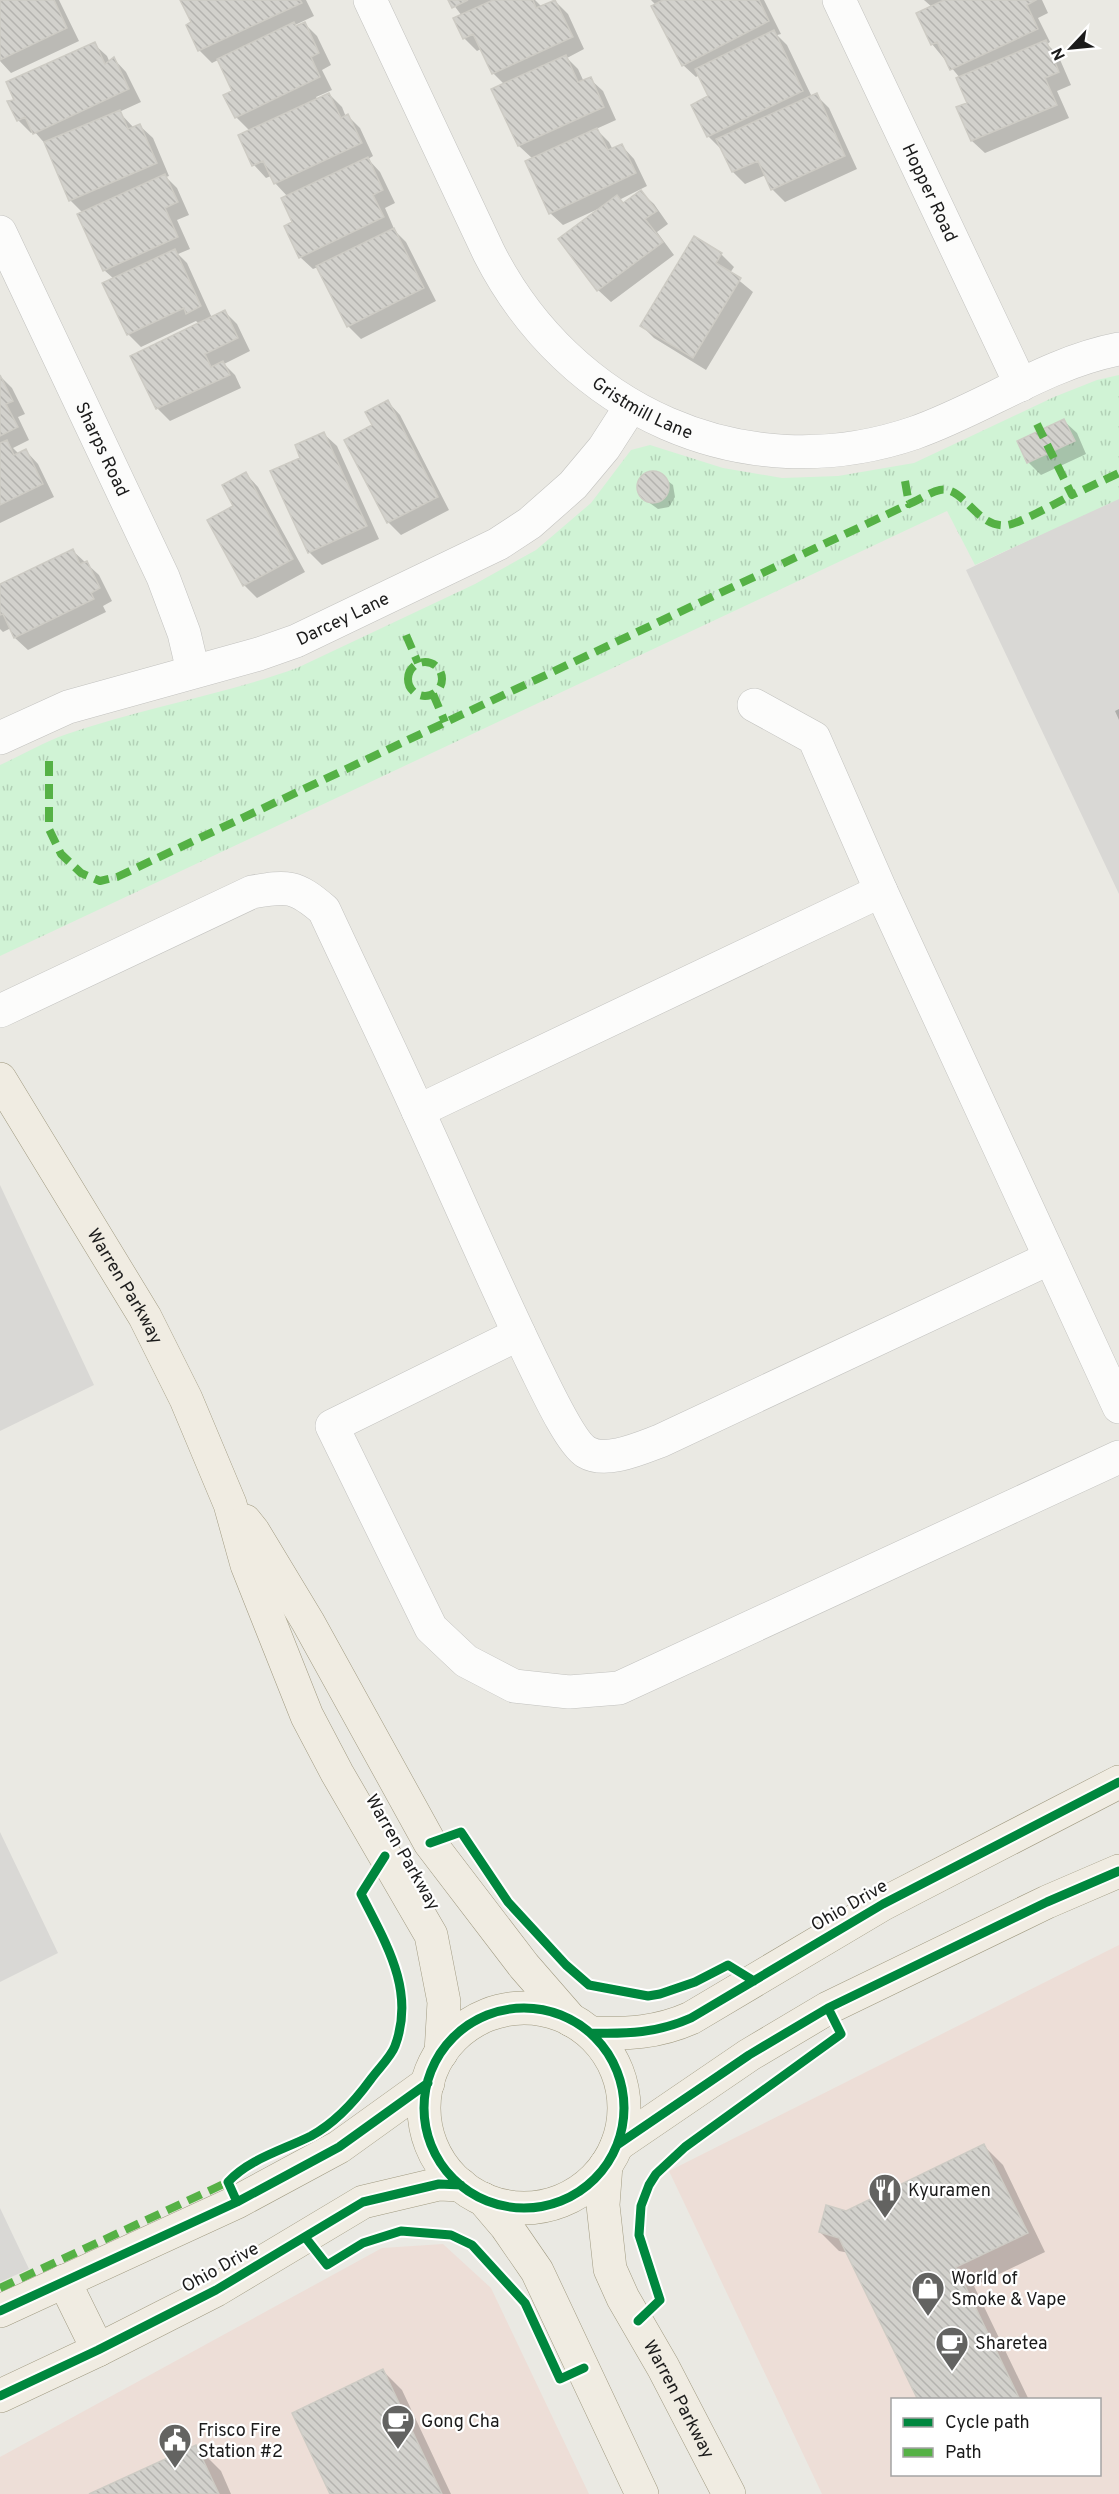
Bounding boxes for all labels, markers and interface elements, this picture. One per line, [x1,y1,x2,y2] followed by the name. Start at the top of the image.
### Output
[1041,18,1101,78] north arrow
[1048,44,1071,63] text: N
[896,140,962,246] street label: Hopper Road
[587,372,695,446] street label: Gristmill Lane
[69,399,133,501] street label: Sharps Road
[293,588,394,652] street label: Darcey Lane
[81,1225,167,1348] street label: Warren Parkway
[359,1790,444,1915] street label: Warren Parkway
[807,1875,892,1937] street label: Ohio Drive
[867,2172,903,2219] restaurant icon: Kyuramen
[908,2180,991,2203] place label: Kyuramen
[178,2238,263,2299] street label: Ohio Drive
[951,2268,1066,2312] place label: World of Smoke & Vape
[910,2270,946,2317] shop icon: World of Smoke & Vape
[934,2325,970,2372] cafe icon: Sharetea
[975,2333,1047,2356] place label: Sharetea
[637,2337,719,2463] street label: Warren Parkway
[891,2398,1101,2476] legend
[380,2403,416,2450] cafe icon: Gong Cha
[421,2411,499,2434] place label: Gong Cha
[945,2412,1030,2435] text: Cycle path
[198,2420,283,2464] place label: Frisco Fire Station #2
[157,2422,193,2469] public building icon: Frisco Fire Station #2
[945,2442,982,2465] text: Path

